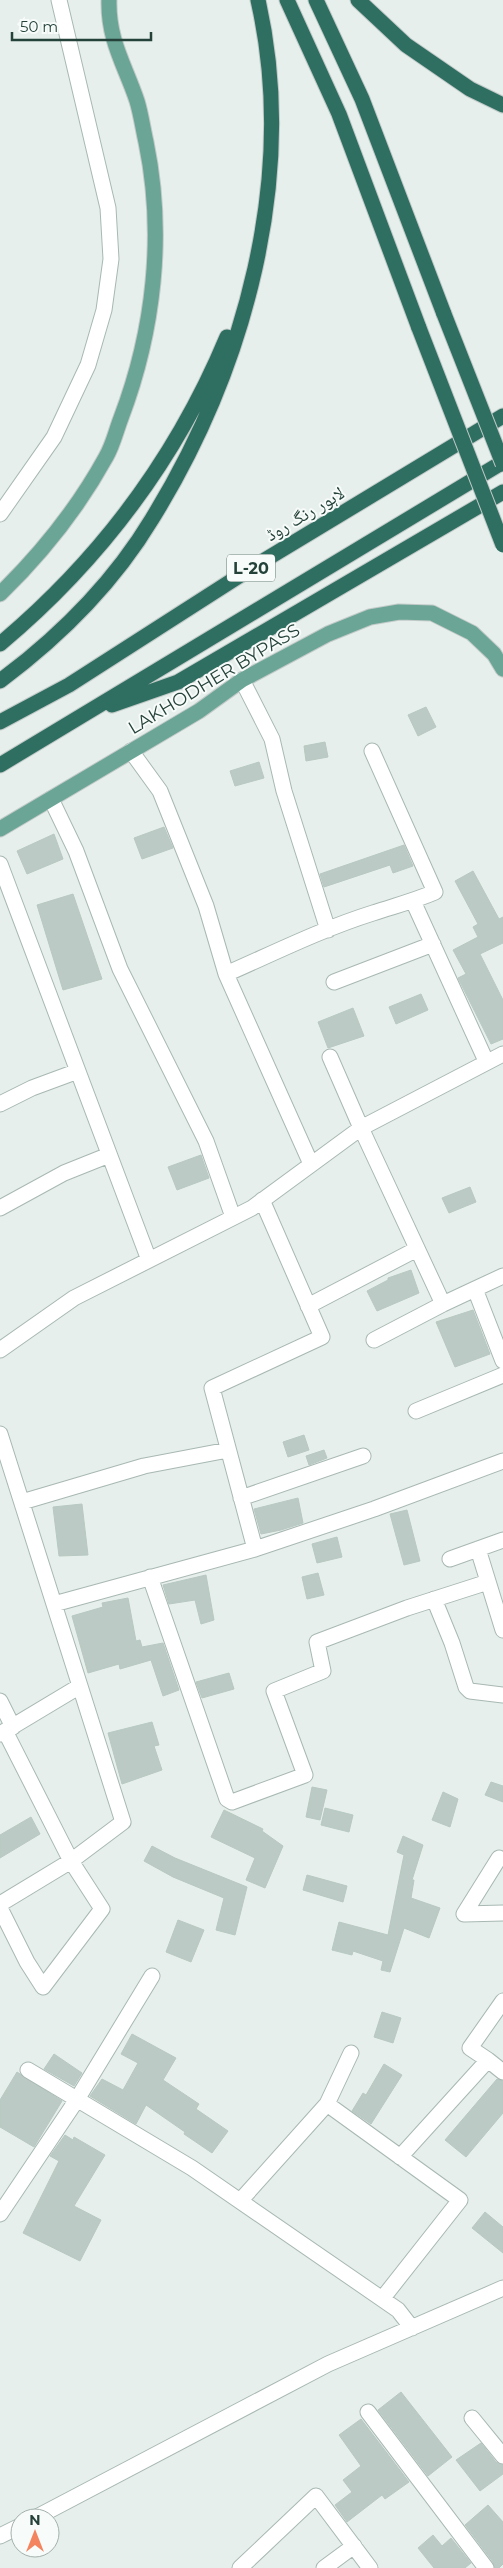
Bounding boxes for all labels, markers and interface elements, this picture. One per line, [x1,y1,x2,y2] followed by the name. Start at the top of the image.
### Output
[12,10,151,42] scale bar
[20,17,58,36] text: 50 m
[262,482,348,546] street label: لاہور رنگ روڈ
[227,554,275,582] road number: L-20
[124,619,304,739] street label: LAKHODHER BYPASS
[10,2508,60,2558] north arrow
[29,2511,41,2529] text: N

